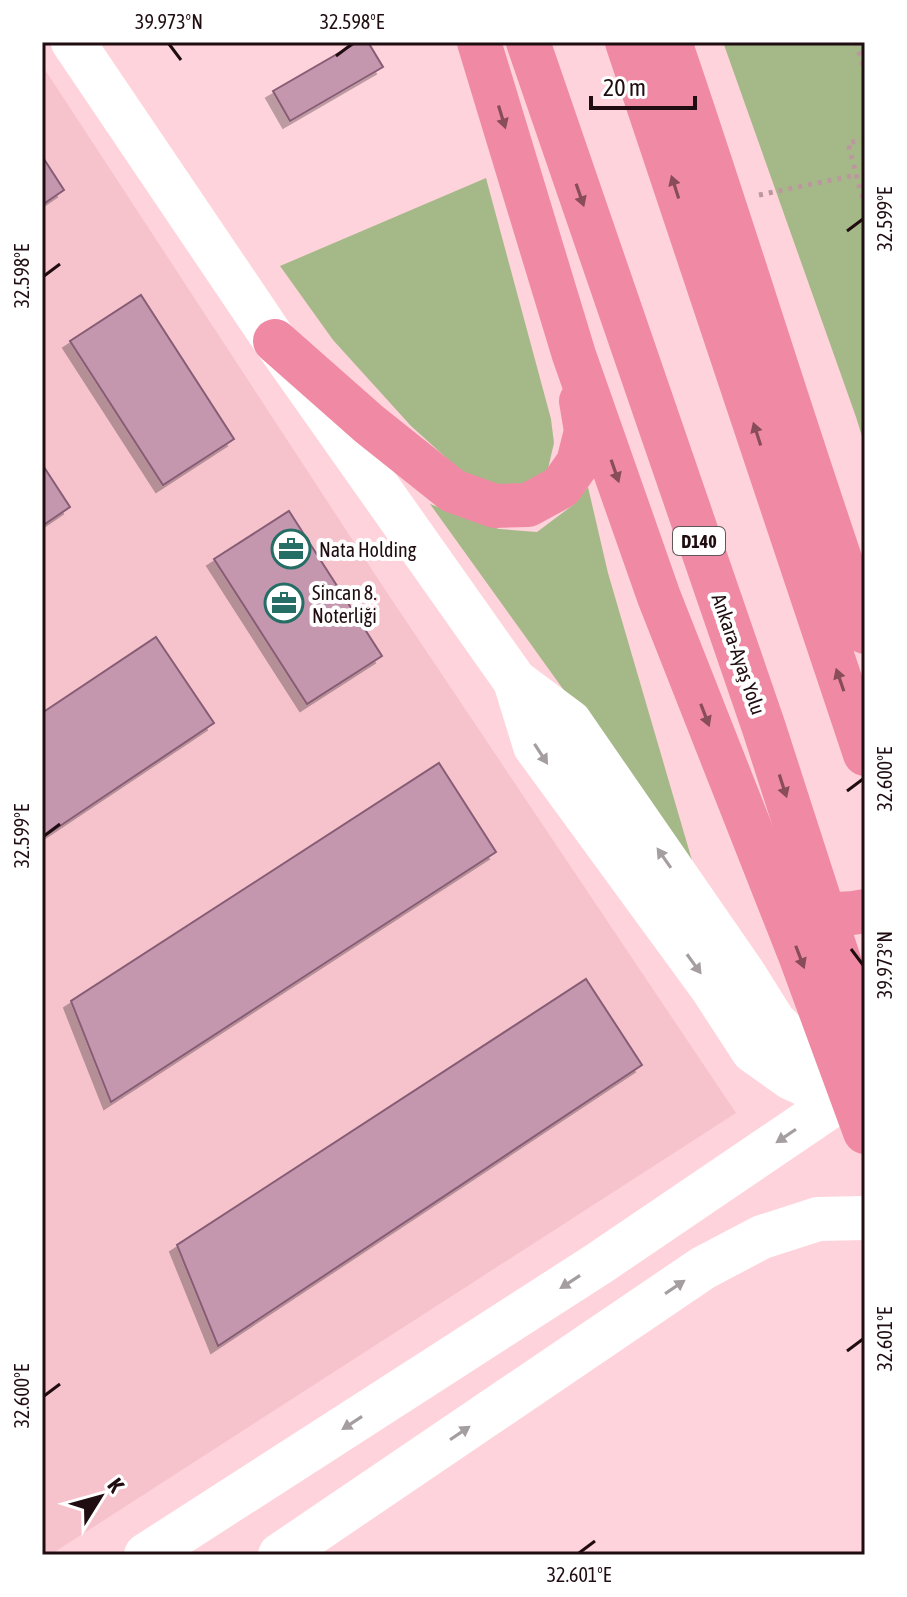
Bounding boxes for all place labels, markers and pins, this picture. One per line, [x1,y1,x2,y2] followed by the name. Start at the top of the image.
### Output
[270,528,312,570] office icon: Nata Holding
[319,538,417,561] place label: Nata Holding
[312,581,377,627] place label: Sincan 8. Noterliği
[263,582,305,624] office icon: Sincan 8. Noterliği

